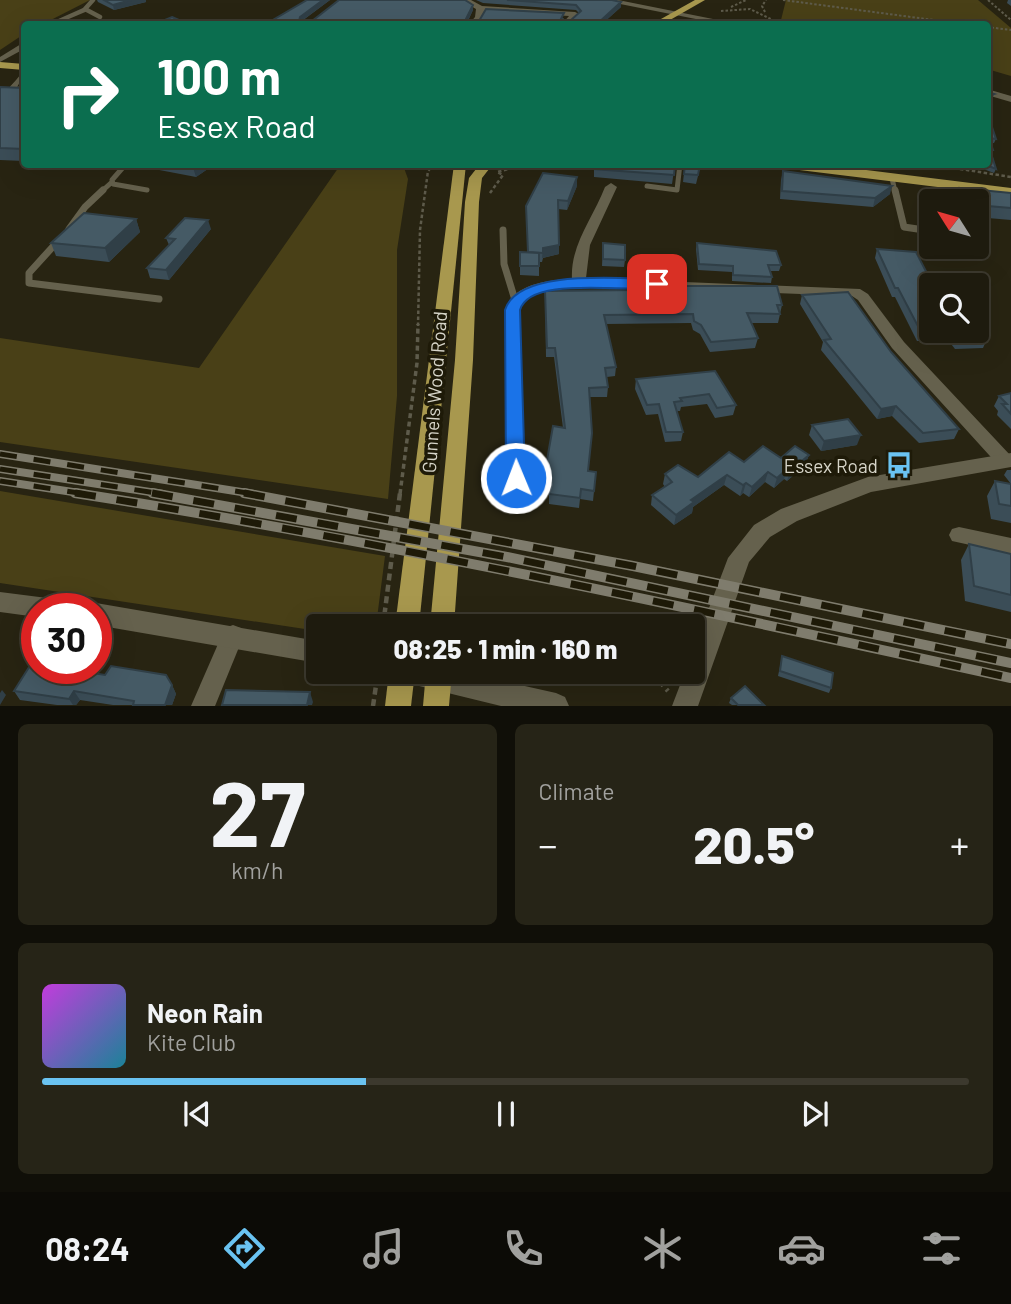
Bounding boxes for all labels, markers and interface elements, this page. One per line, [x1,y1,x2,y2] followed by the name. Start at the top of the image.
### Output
[157,46,281,105] text: 100 m
[42,49,133,140] icon: right
[157,106,316,144] text: Essex Road
[919,189,989,259] north arrow
[919,189,989,343] map controls
[627,254,687,314] pin
[638,265,676,303] icon: arrive
[919,273,989,343] button: search
[417,310,451,474] street label: Gunnels Wood Road
[479,441,553,515] position arrow
[884,450,914,480] bus stop icon: Essex Road
[784,454,878,477] place label: Essex Road
[21,593,112,684] speed limit sign: 30
[394,633,617,664] text: 08:25 · 1 min · 160 m
[209,756,305,865] text: 27
[539,777,615,805] text: Climate
[693,812,814,874] text: 20.5°
[539,821,558,867] text: −
[950,821,969,867] text: +
[231,856,283,884] text: km/h
[147,997,263,1028] text: Neon Rain
[147,1028,236,1056] text: Kite Club
[178,1095,216,1133] icon: previous
[487,1095,525,1133] icon: pause
[796,1095,834,1133] icon: next
[220,1224,269,1273] icon: directions
[359,1224,408,1273] icon: music
[499,1224,548,1273] icon: phone
[638,1224,687,1273] icon: climate
[777,1224,826,1273] icon: car
[917,1224,966,1273] icon: filters
[45,1229,130,1267] text: 08:24

